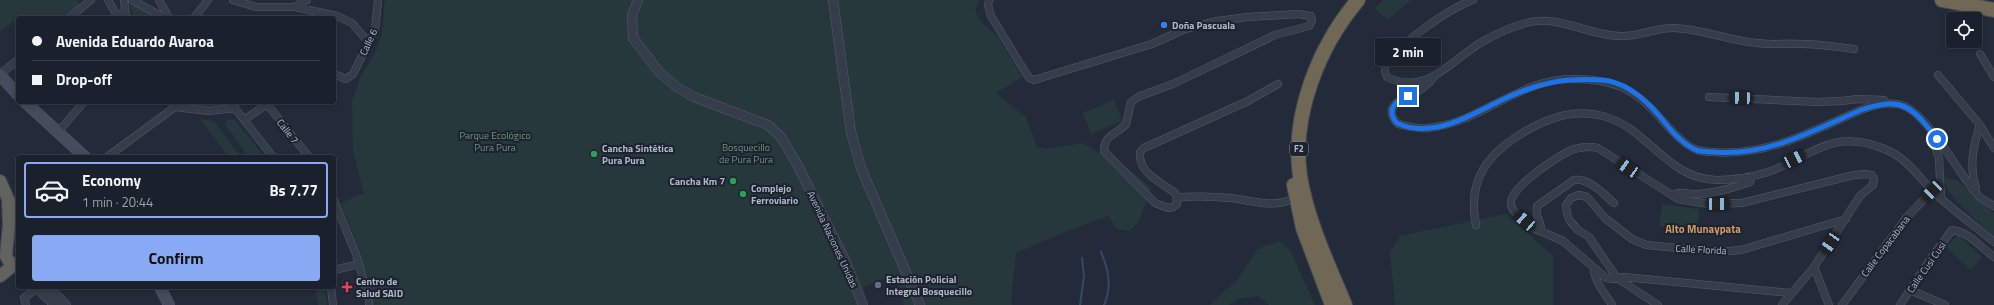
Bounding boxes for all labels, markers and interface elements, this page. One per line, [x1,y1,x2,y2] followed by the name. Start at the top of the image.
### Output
[1946,12,1982,48] map controls
[1946,12,1982,48] button: locate
[1172,18,1235,33] place label: Doña Pascuala
[1159,20,1169,30] marker: Doña Pascuala
[356,26,381,58] street label: Calle 6
[56,30,214,53] text: Avenida Eduardo Avaroa
[1375,38,1441,66] callout: 2 min
[1392,42,1424,62] text: 2 min
[56,68,112,91] text: Drop-off
[1399,87,1417,105] route end
[1729,92,1753,104] car
[273,116,302,147] street label: Calle 7
[459,128,531,155] park label: Parque Ecológico Pura Pura
[1928,130,1946,148] route start
[719,140,773,167] park label: Bosquecillo de Pura Pura
[602,141,673,168] place label: Cancha Sintética Pura Pura
[1290,142,1308,156] road number: F2
[1781,148,1807,170] car
[589,149,599,159] marker: Cancha Sintética Pura Pura
[1615,156,1641,180] car
[82,169,141,192] text: Economy
[34,172,70,208] icon: car
[670,174,725,189] place label: Cancha Km 7
[728,176,738,186] marker: Cancha Km 7
[1919,178,1945,204] car
[269,179,318,202] text: Bs 7.77
[751,181,798,208] place label: Complejo Ferroviario
[803,188,862,290] street label: Avenida Naciones Unidas
[738,189,748,199] marker: Complejo Ferroviario
[82,192,153,212] text: 1 min · 20:44
[1706,198,1730,210] car
[1512,209,1538,233] car
[1857,213,1913,280] street label: Calle Copacabana
[1665,221,1741,237] district label: Alto Munaypata
[1818,230,1842,256] car
[32,235,320,281] button: Confirm
[1903,239,1950,296] street label: Calle Cusi Cusi
[1675,241,1727,258] street label: Calle Florida
[886,272,972,299] place label: Estación Policial Integral Bosquecillo
[356,274,403,301] place label: Centro de Salud SAID
[873,280,883,290] marker: Estación Policial Integral Bosquecillo
[341,281,353,293] marker: Centro de Salud SAID

